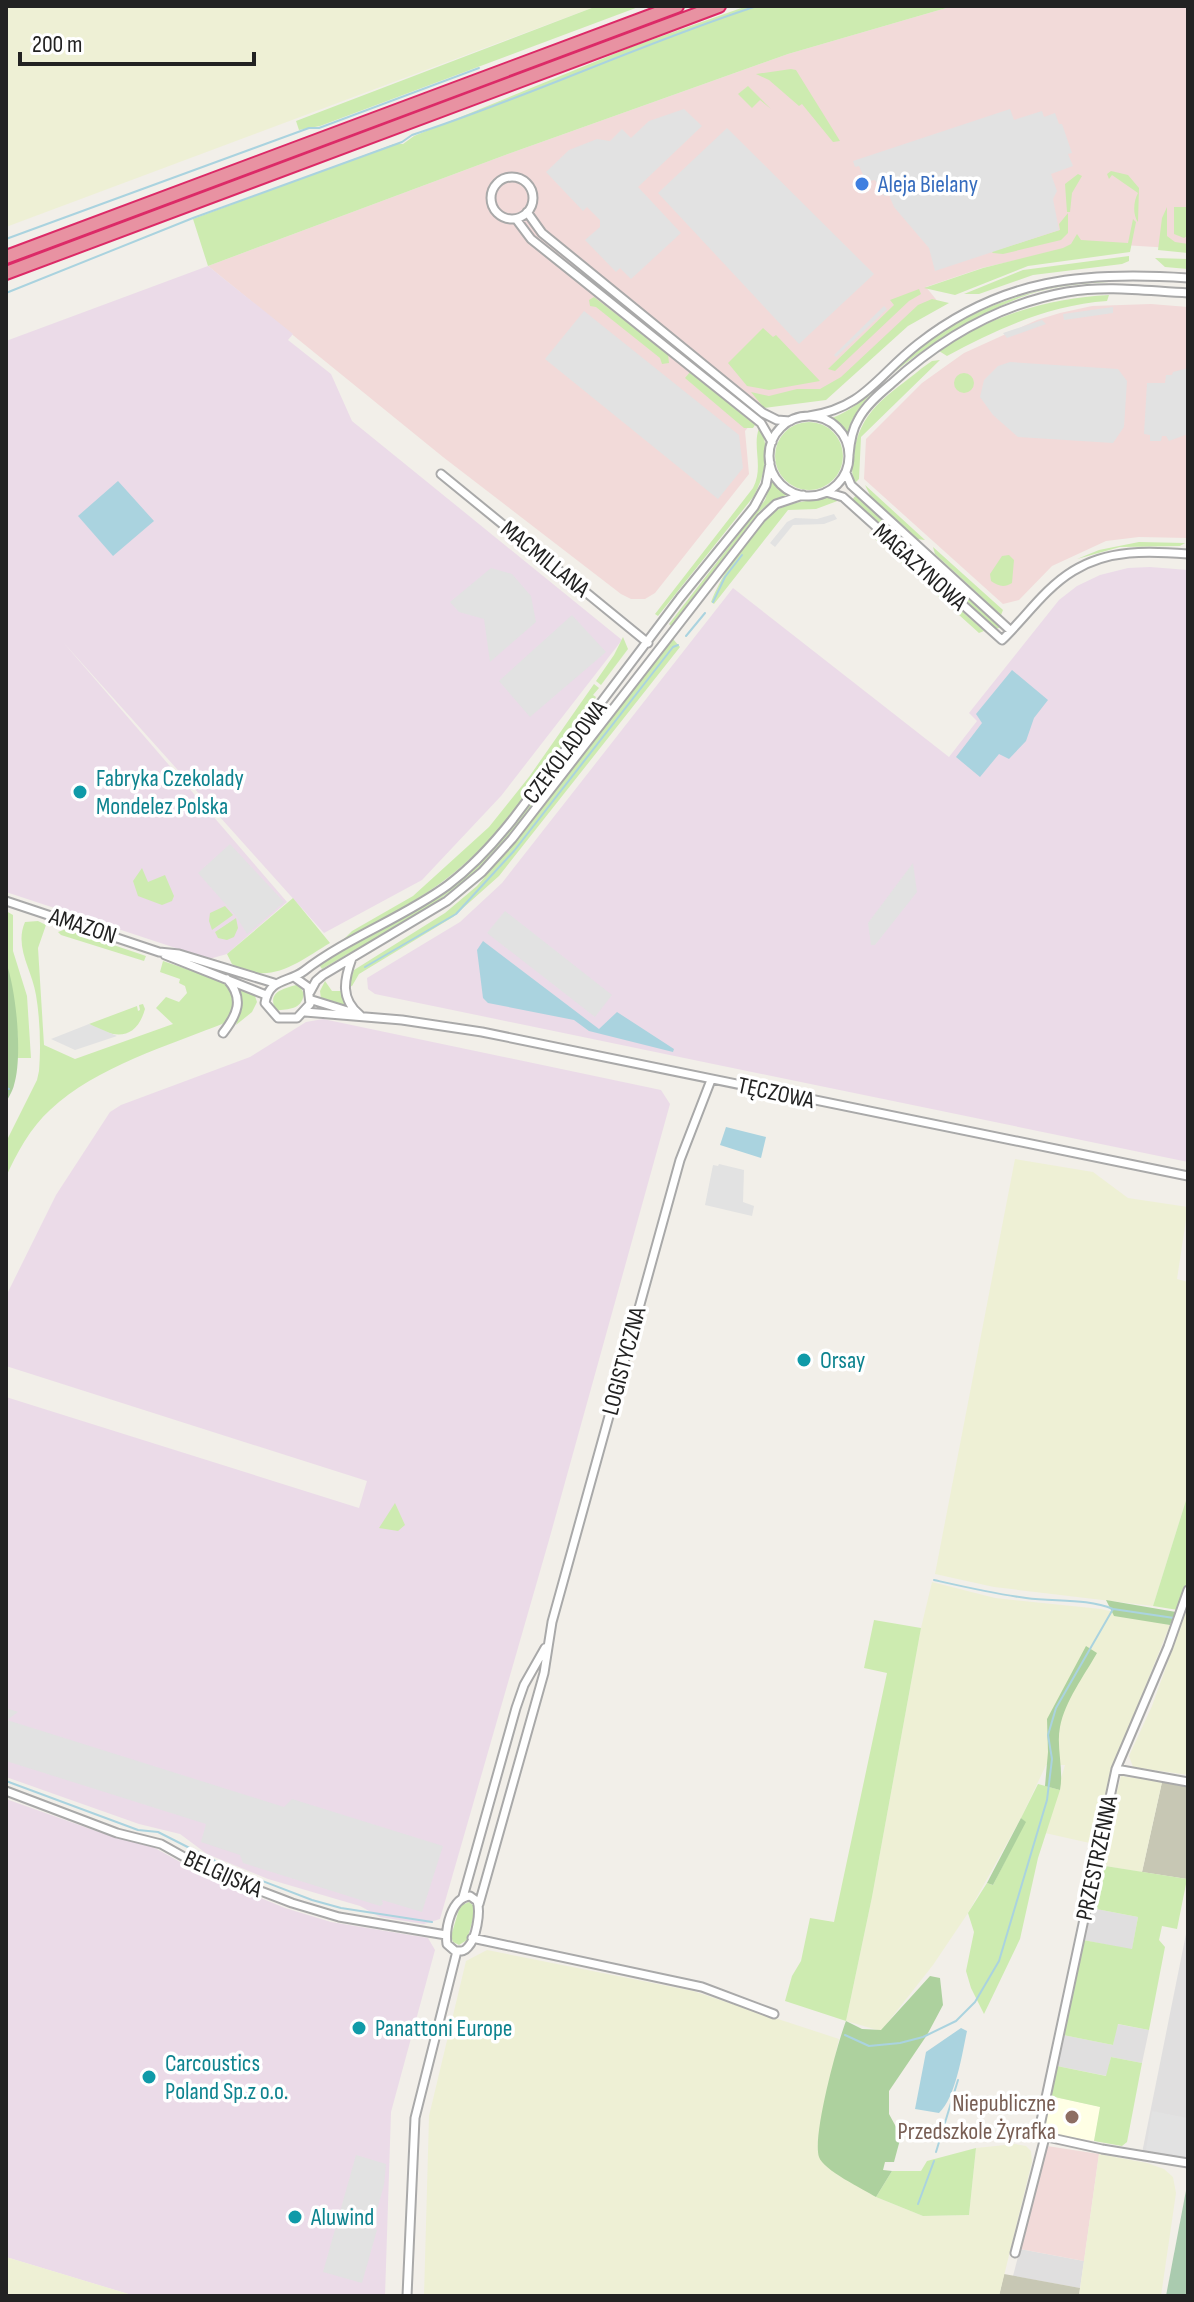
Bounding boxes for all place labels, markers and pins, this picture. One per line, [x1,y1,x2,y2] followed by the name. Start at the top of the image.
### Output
[877,170,978,199] place label: Aleja Bielany
[853,175,871,193] marker: Aleja Bielany
[96,764,244,821] place label: Fabryka Czekolady Mondelez Polska
[71,783,89,801] marker: Fabryka Czekolady Mondelez Polska
[820,1346,865,1375] place label: Orsay
[795,1351,813,1369] marker: Orsay
[375,2014,512,2043] place label: Panattoni Europe
[350,2019,368,2037] marker: Panattoni Europe
[165,2049,288,2106] place label: Carcoustics Poland Sp.z o.o.
[140,2068,158,2086] marker: Carcoustics Poland Sp.z o.o.
[898,2089,1056,2146] place label: Niepubliczne Przedszkole Żyrafka
[1063,2108,1081,2126] marker: Niepubliczne Przedszkole Żyrafka
[310,2203,374,2232] place label: Aluwind
[286,2208,304,2226] marker: Aluwind

